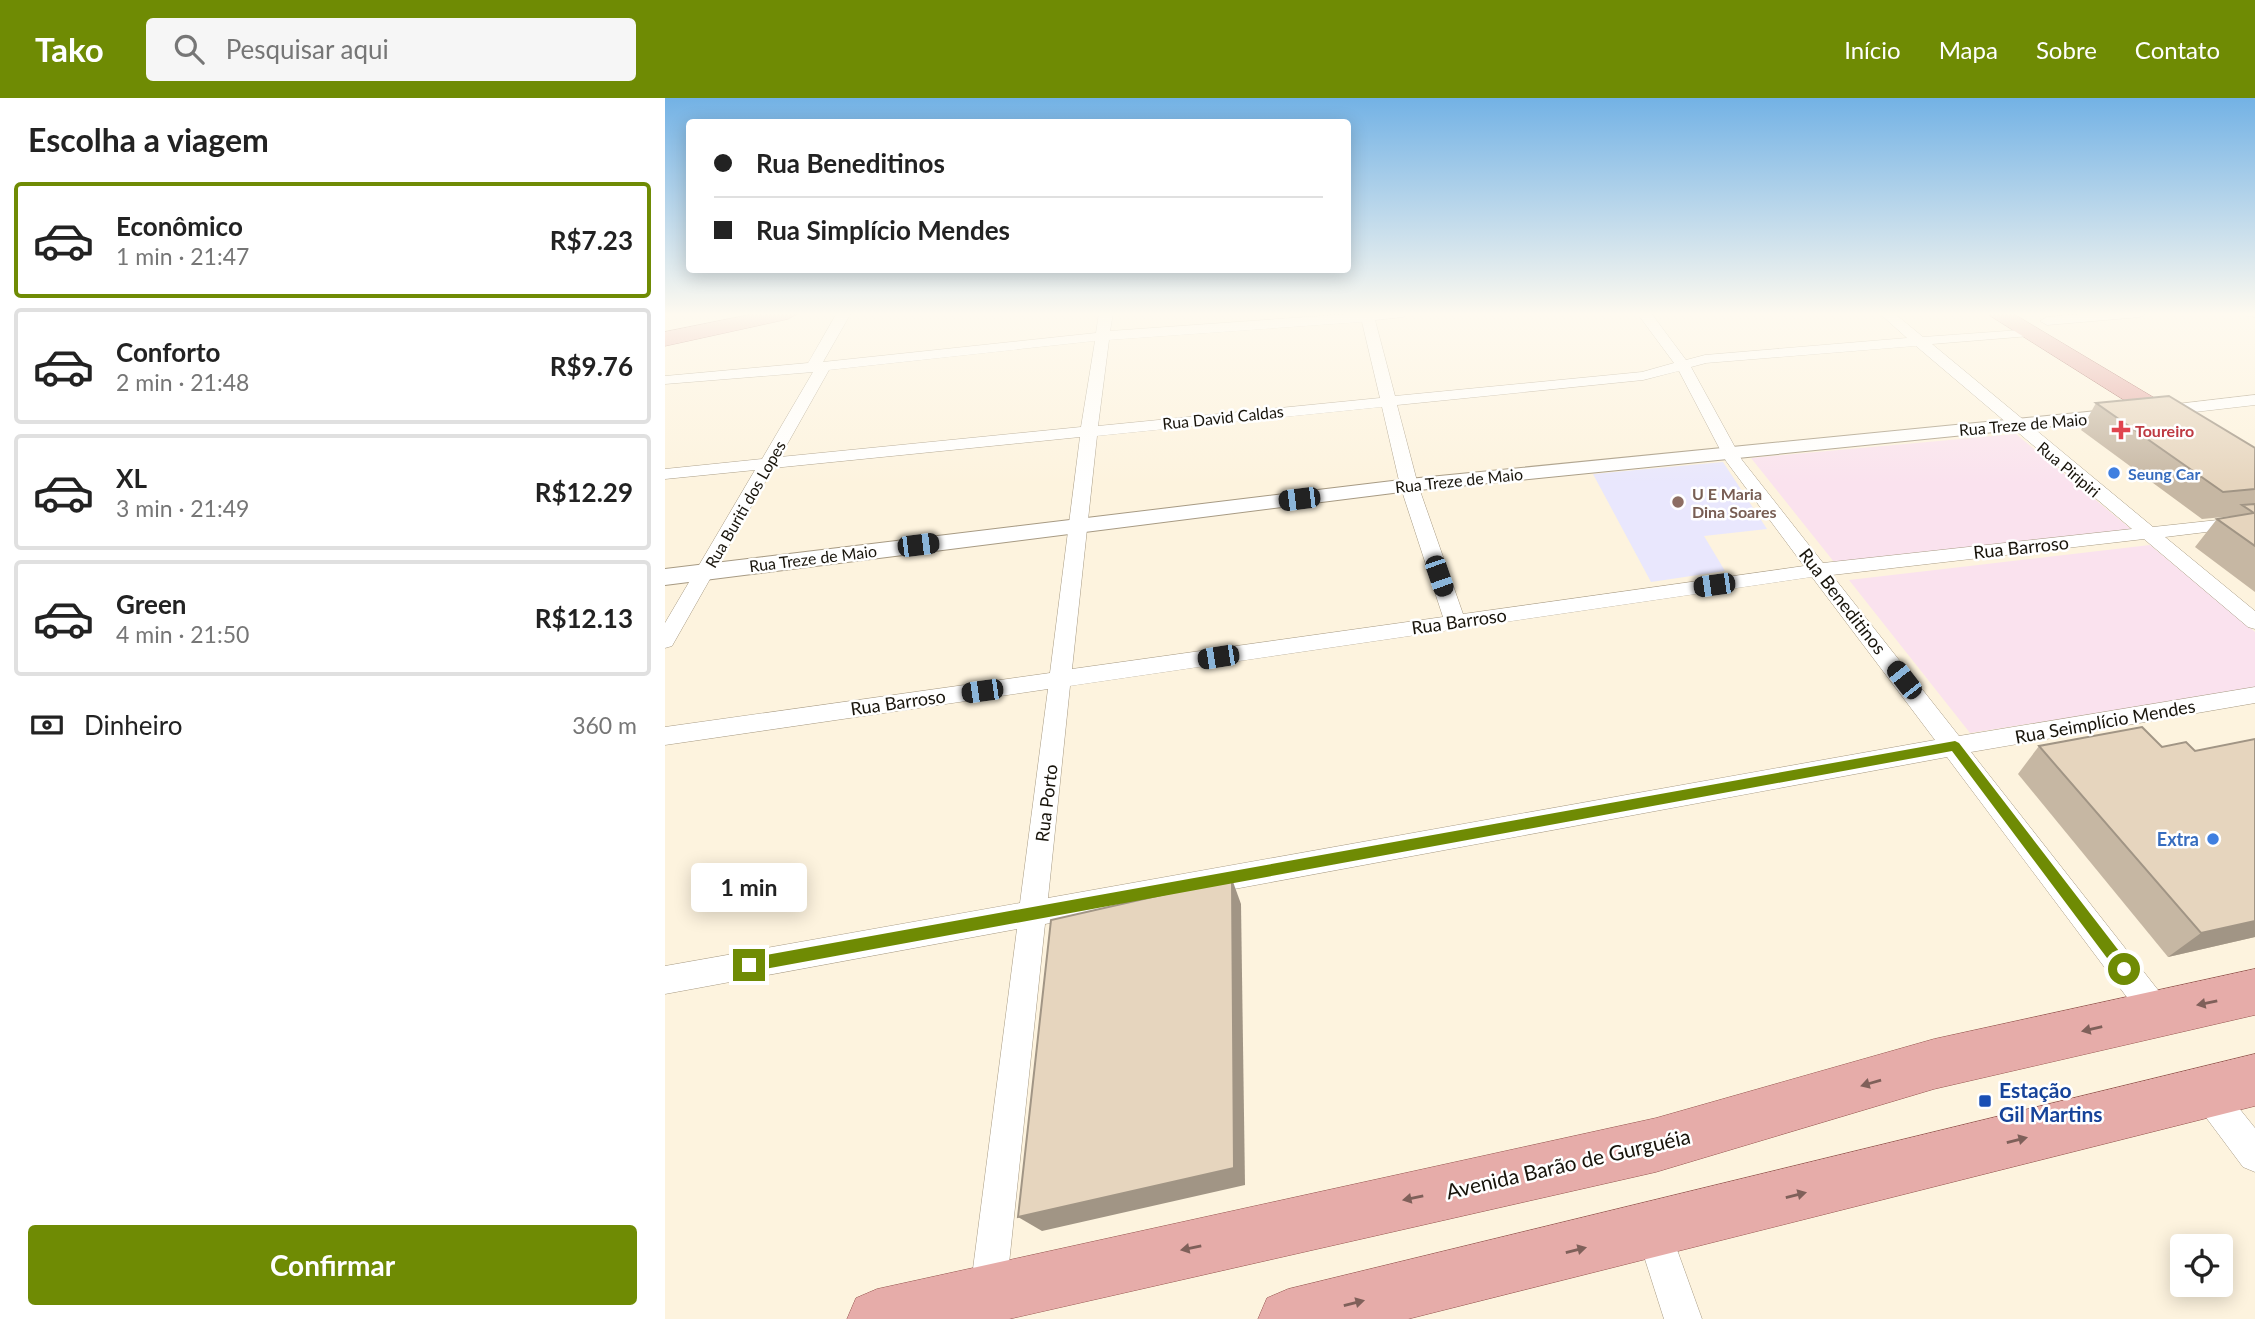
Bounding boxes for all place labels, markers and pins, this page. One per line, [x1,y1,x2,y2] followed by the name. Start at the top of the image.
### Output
[2135,421,2194,440] place label: Toureiro
[2113,422,2129,438] marker: Toureiro
[2128,464,2200,483] place label: Seung Car
[2106,465,2122,481] marker: Seung Car
[1692,484,1777,521] place label: U E Maria Dina Soares
[1670,494,1686,510] marker: U E Maria Dina Soares
[2157,828,2199,850] place label: Extra
[2205,831,2221,847] marker: Extra
[1999,1077,2103,1126] place label: Estação Gil Martins
[1977,1093,1993,1109] marker: Estação Gil Martins

